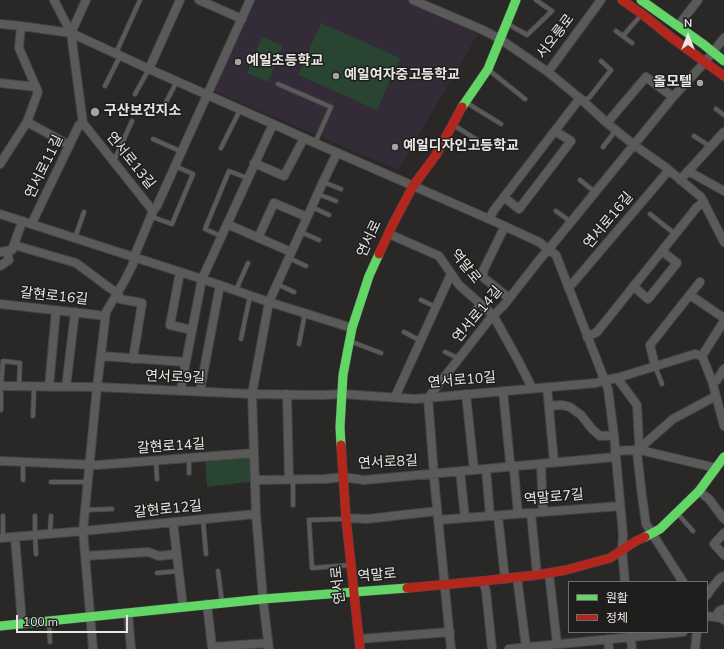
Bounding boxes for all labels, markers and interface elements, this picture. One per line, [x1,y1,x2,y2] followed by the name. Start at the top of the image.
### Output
[534,11,578,63] street label: 서오릉로
[668,16,708,56] north arrow
[684,16,692,31] text: N
[246,54,323,70] place label: 예일초등학교
[233,57,243,67] marker: 예일초등학교
[344,68,460,84] place label: 예일여자중고등학교
[331,71,341,81] marker: 예일여자중고등학교
[653,75,692,91] place label: 올모텔
[695,78,705,88] marker: 올모텔
[104,104,181,120] place label: 구산보건지소
[89,106,101,118] marker: 구산보건지소
[102,129,158,193] street label: 연서로13길
[22,133,68,201] street label: 연서로11길
[403,139,519,155] place label: 예일디자인고등학교
[390,142,400,152] marker: 예일디자인고등학교
[581,189,637,253] street label: 연서로16길
[354,218,386,260] street label: 연서로
[446,247,484,287] street label: 역말로
[450,283,506,347] street label: 연서로14길
[19,285,89,309] street label: 갈현로16길
[145,369,205,387] street label: 연서로9길
[427,370,497,392] street label: 연서로10길
[136,436,206,458] street label: 갈현로14길
[358,453,418,473] street label: 연서로8길
[523,487,585,509] street label: 역말로7길
[133,498,203,522] street label: 갈현로12길
[329,565,349,605] street label: 연서로
[357,566,397,586] street label: 역말로
[568,581,708,633] legend
[606,590,628,606] text: 원활
[18,607,130,633] scale bar
[606,610,628,626] text: 정체
[23,614,58,630] text: 100 m

